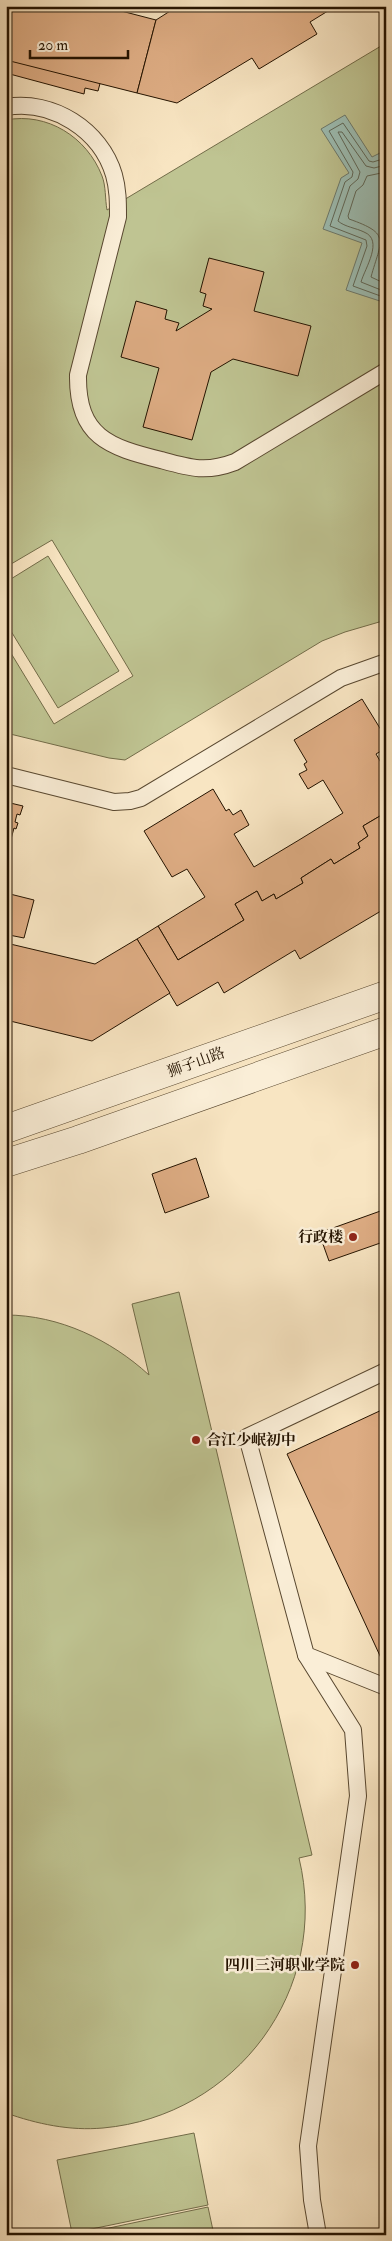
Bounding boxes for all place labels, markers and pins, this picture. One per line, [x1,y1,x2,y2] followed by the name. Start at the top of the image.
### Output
[298,1228,343,1247] place label: 行政楼
[347,1231,359,1243] marker: 行政楼
[206,1431,296,1450] place label: 合江少岷初中
[190,1434,202,1446] marker: 合江少岷初中
[225,1956,345,1975] place label: 四川三河职业学院
[349,1959,361,1971] marker: 四川三河职业学院

